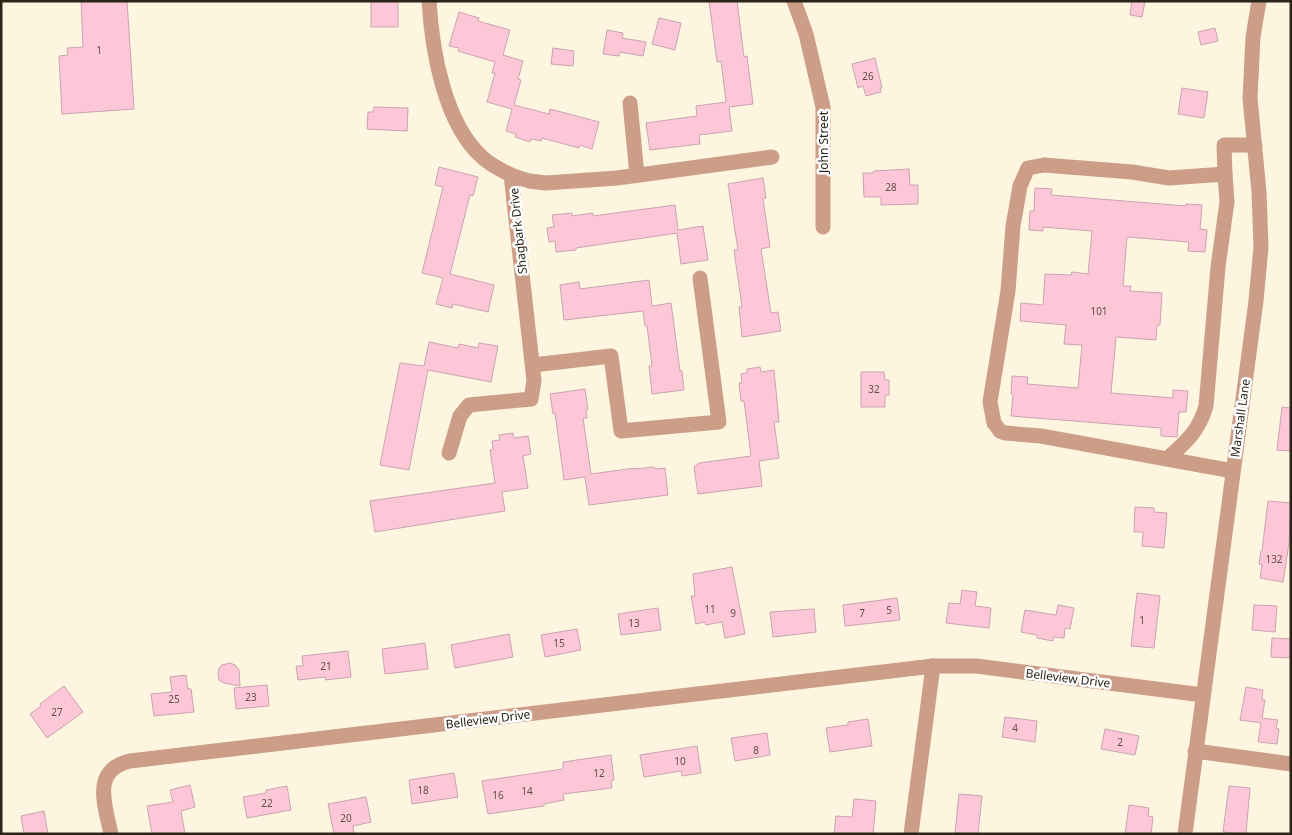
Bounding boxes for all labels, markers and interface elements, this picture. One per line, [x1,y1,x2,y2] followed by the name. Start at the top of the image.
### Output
[96,43,102,57] house number: 1
[862,69,874,83] house number: 26
[815,110,832,174] street label: John Street
[885,180,897,194] house number: 28
[505,187,531,275] street label: Shagbark Drive
[1090,304,1108,318] house number: 101
[1226,377,1254,458] street label: Marshall Lane
[868,382,880,396] house number: 32
[1265,552,1283,566] house number: 132
[704,602,716,616] house number: 11
[886,603,892,617] house number: 5
[730,606,736,620] house number: 9
[859,606,865,620] house number: 7
[1139,613,1145,627] house number: 1
[628,616,640,630] house number: 13
[553,636,565,650] house number: 15
[320,659,332,673] house number: 21
[1025,664,1112,692] street label: Belleview Drive
[245,690,257,704] house number: 23
[168,692,180,706] house number: 25
[51,705,63,719] house number: 27
[445,705,532,733] street label: Belleview Drive
[1012,721,1018,735] house number: 4
[1117,735,1123,749] house number: 2
[753,743,759,757] house number: 8
[674,754,686,768] house number: 10
[593,766,605,780] house number: 12
[417,783,429,797] house number: 18
[521,784,533,798] house number: 14
[492,788,504,802] house number: 16
[261,796,273,810] house number: 22
[340,811,352,825] house number: 20

